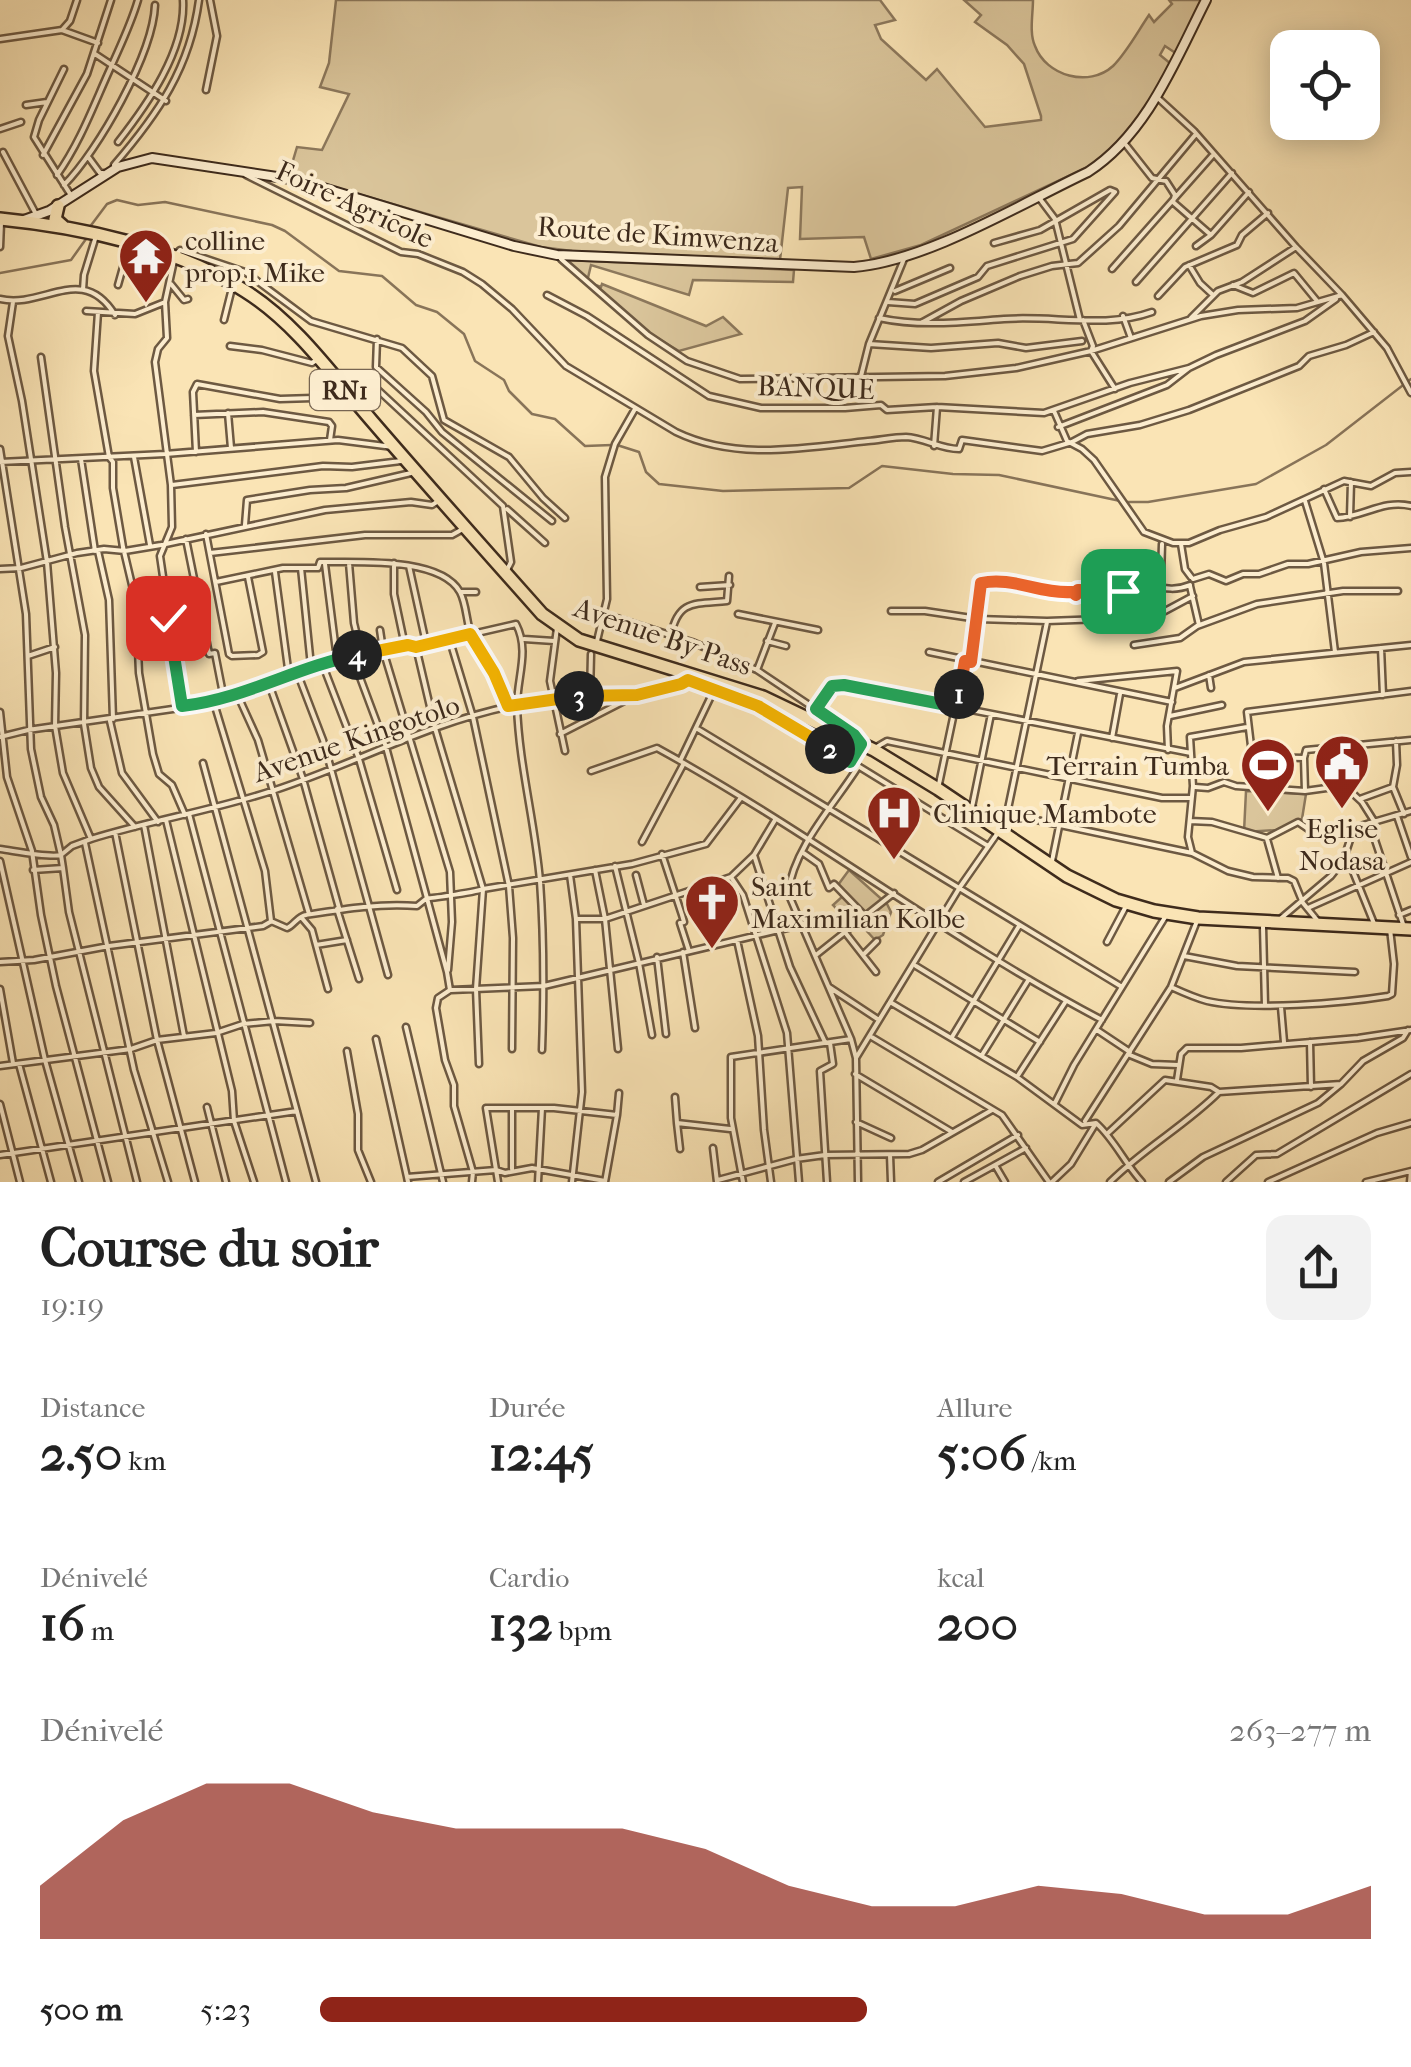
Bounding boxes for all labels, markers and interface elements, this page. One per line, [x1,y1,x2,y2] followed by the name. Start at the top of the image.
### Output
[1270,30,1380,140] map controls
[1270,30,1380,140] button: locate
[271,154,439,255] street label: Foire Agricole
[536,210,781,259] street label: Route de Kimwenza
[184,224,325,289] place label: colline prop 1 Mike
[116,226,176,305] temple icon: colline prop 1 Mike
[757,369,875,406] street label: BANQUE
[310,370,380,410] road number: RN1
[1081,549,1166,634] pin
[1096,564,1151,619] icon: arrive
[126,576,211,661] pin
[569,590,756,682] street label: Avenue By Pass
[141,591,196,646] icon: check
[332,630,382,680] pin: 4
[349,638,365,671] text: 4
[934,669,984,719] pin: 1
[554,671,604,721] pin: 3
[954,677,964,710] text: 1
[573,679,585,712] text: 3
[248,688,464,790] street label: Avenue Kingotolo
[805,724,855,774] pin: 2
[823,732,837,765] text: 2
[1312,732,1372,811] public building icon: Eglise Nodasa
[1238,735,1298,814] sports icon: Terrain Tumba
[1046,749,1230,782] place label: Terrain Tumba
[864,783,924,862] hospital icon: Clinique Mambote
[933,797,1157,830] place label: Clinique Mambote
[1299,812,1386,877] place label: Eglise Nodasa
[751,870,965,935] place label: Saint Maximilian Kolbe
[682,872,742,951] church icon: Saint Maximilian Kolbe
[1266,1215,1371,1320] button: share
[40,1216,378,1280] text: Course du soir
[40,1286,104,1323] text: 19:19
[40,1391,145,1424] text: Distance
[489,1391,565,1424] text: Durée
[937,1391,1012,1424] text: Allure
[40,1424,122,1483] text: 2.50
[489,1424,594,1483] text: 12:45
[937,1424,1026,1483] text: 5:06
[122,1444,166,1477] text: km
[1026,1444,1076,1477] text: /km
[40,1561,148,1594] text: Dénivelé
[489,1561,570,1594] text: Cardio
[937,1561,984,1594] text: kcal
[40,1594,85,1653] text: 16
[489,1594,553,1653] text: 132
[937,1594,1018,1653] text: 200
[85,1614,114,1647] text: m
[553,1614,612,1647] text: bpm
[40,1712,163,1749] text: Dénivelé
[1229,1712,1371,1749] text: 263–277 m
[40,1991,123,2028] text: 500 m
[200,1991,251,2028] text: 5:23

